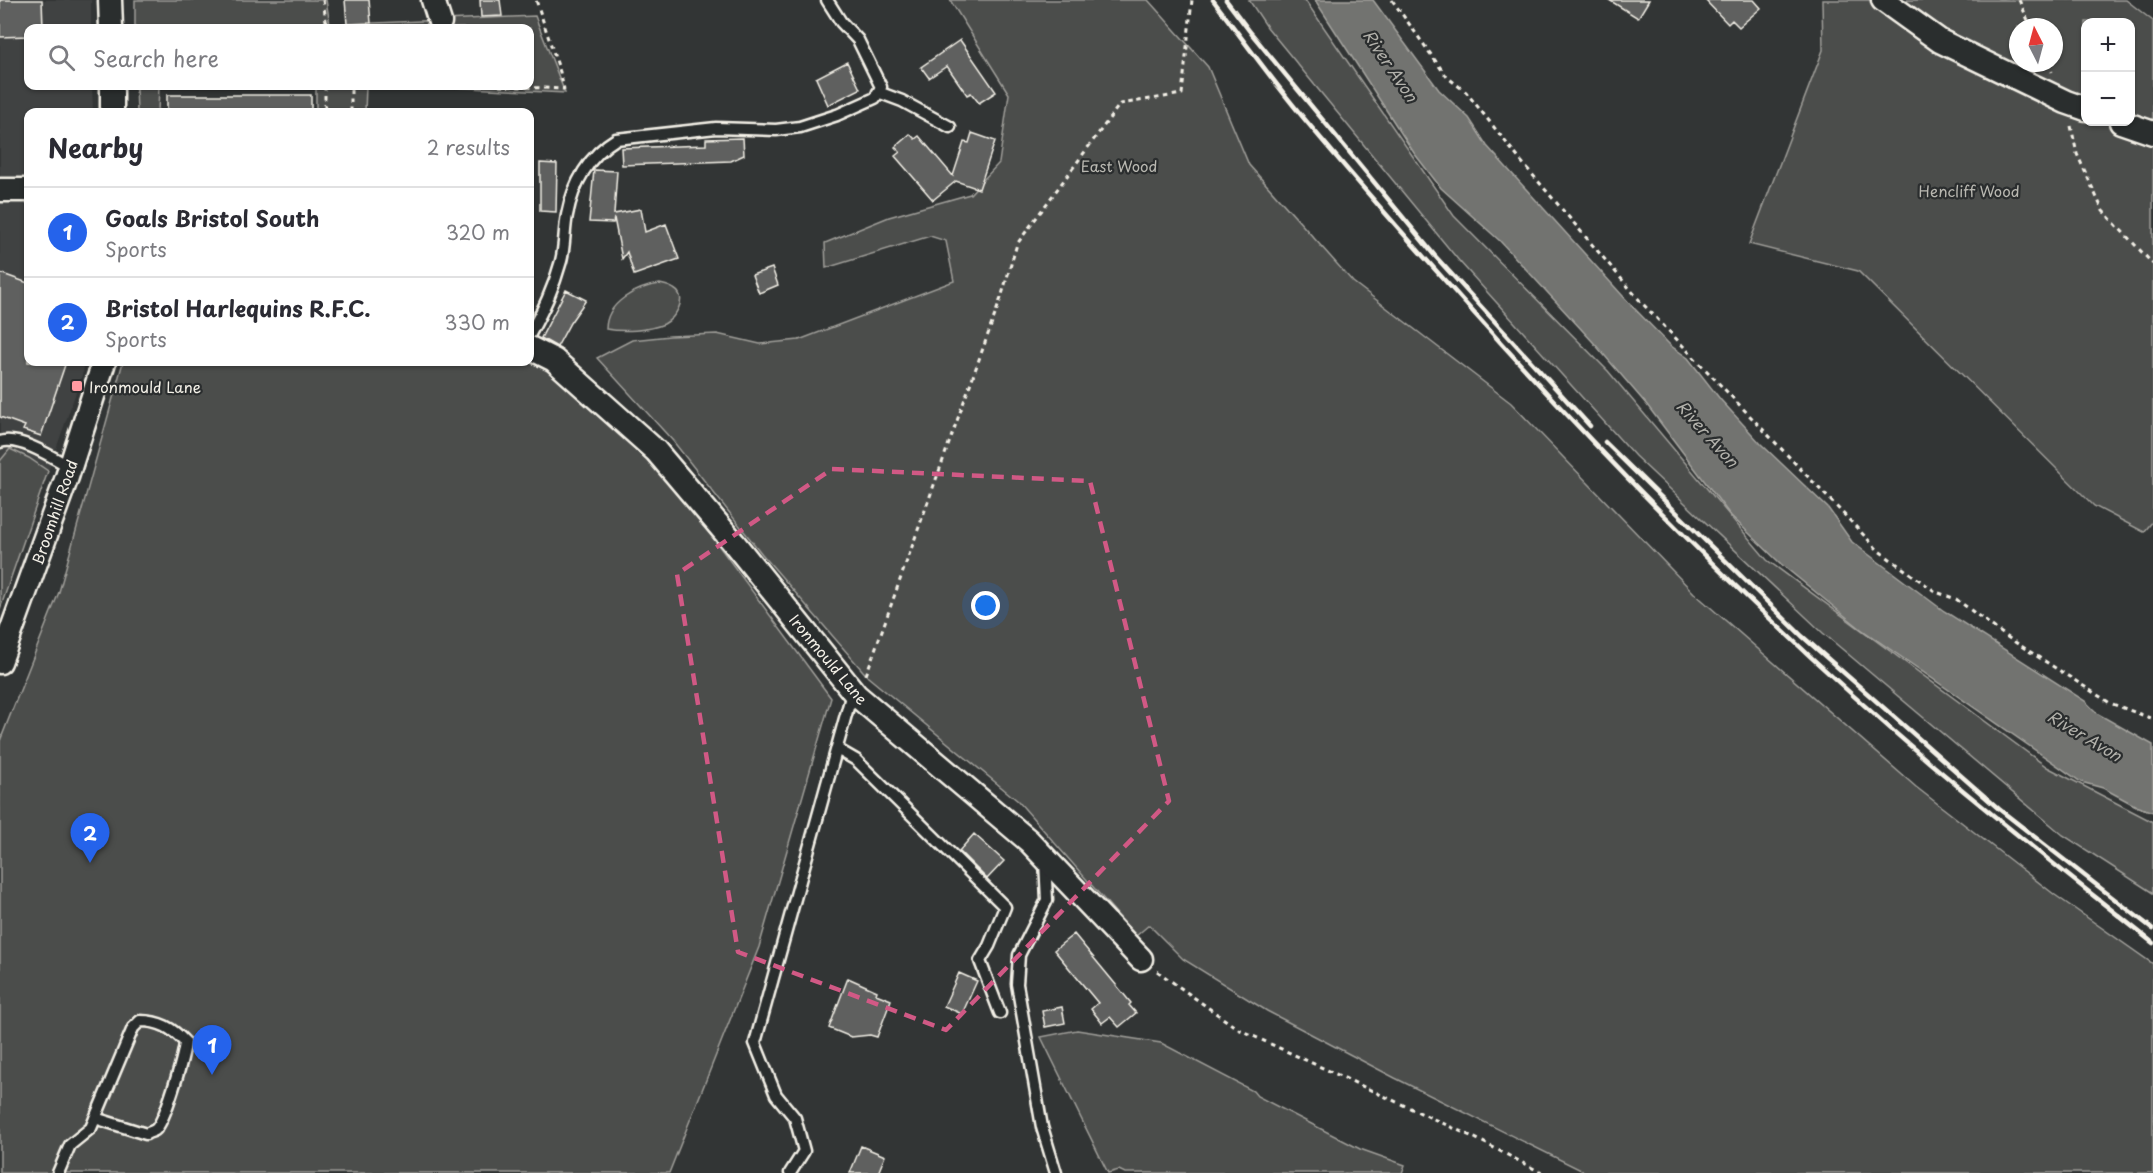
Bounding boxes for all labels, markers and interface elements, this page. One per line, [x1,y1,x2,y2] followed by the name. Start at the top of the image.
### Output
[2009,18,2063,72] north arrow
[2081,18,2135,126] map controls
[2081,18,2135,72] button: +
[24,24,534,90] search box
[1358,24,1425,107] water label: River Avon
[45,41,78,74] icon: search
[93,41,219,74] text: Search here
[2081,72,2135,126] button: −
[48,128,143,167] text: Nearby
[427,132,510,162] text: 2 results
[1081,154,1157,177] park label: East Wood
[1919,179,2020,202] park label: Hencliff Wood
[105,201,320,234] text: Goals Bristol South
[63,217,72,247] text: 1
[446,217,510,247] text: 320 m
[105,234,167,264] text: Sports
[105,291,371,324] text: Bristol Harlequins R.F.C.
[60,307,75,337] text: 2
[444,307,510,337] text: 330 m
[105,324,167,354] text: Sports
[89,375,201,398] place label: Ironmould Lane
[70,379,84,393] marker: Ironmould Lane
[1671,394,1745,473] water label: River Avon
[25,456,83,568] street label: Broomhill Road
[971,591,1000,620] your location
[784,609,874,709] street label: Ironmould Lane
[2043,703,2128,767] water label: River Avon
[70,814,110,863] pin: 2
[192,1026,232,1075] pin: 1

